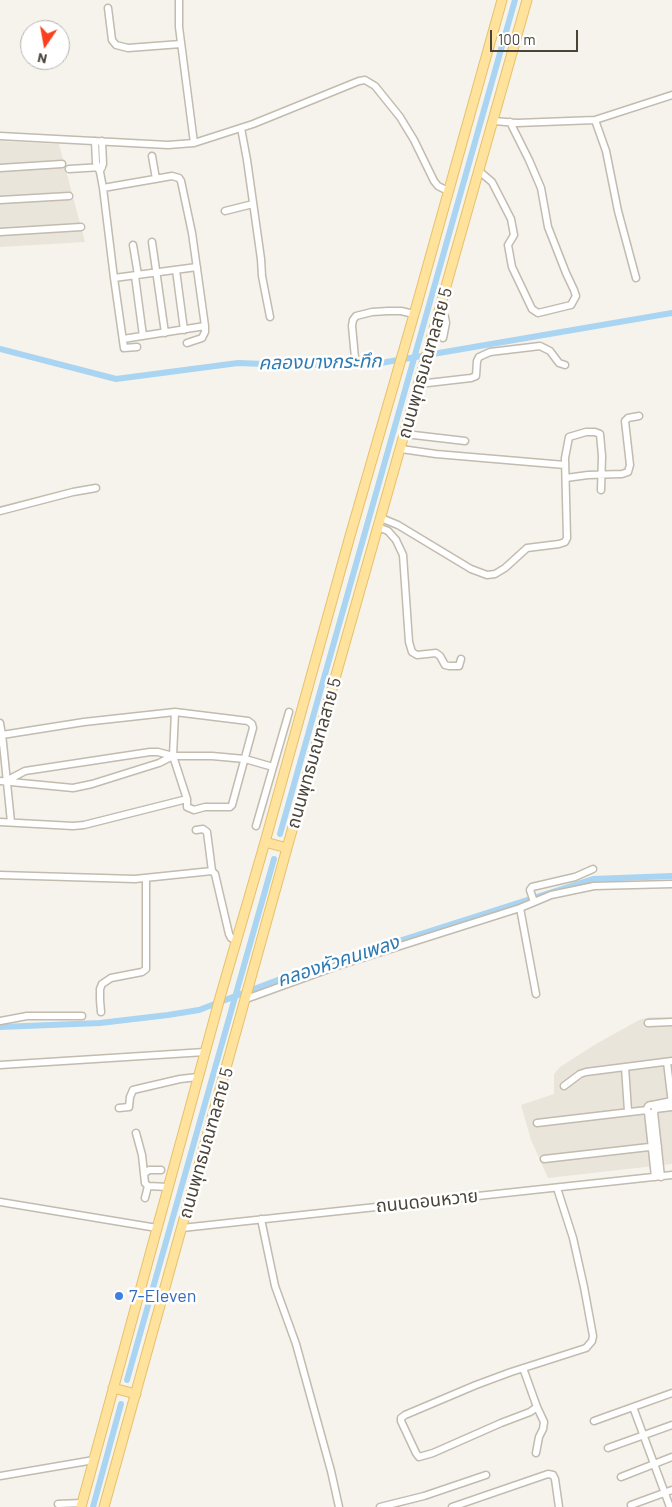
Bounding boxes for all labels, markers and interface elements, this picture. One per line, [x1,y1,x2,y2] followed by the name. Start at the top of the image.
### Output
[20,20,70,70] north arrow
[492,20,580,52] scale bar
[498,30,536,48] text: 100 m
[36,50,48,68] text: N
[393,285,457,441] street label: ถนนพุทธมณฑลสาย 5
[258,350,382,374] water label: คลองบางกระทึก
[282,675,346,831] street label: ถนนพุทธมณฑลสาย 5
[274,931,402,991] water label: คลองหัวคนเพลง
[174,1065,238,1221] street label: ถนนพุทธมณฑลสาย 5
[375,1185,479,1217] street label: ถนนดอนหวาย
[129,1285,197,1307] place label: 7-Eleven
[113,1290,125,1302] marker: 7-Eleven

